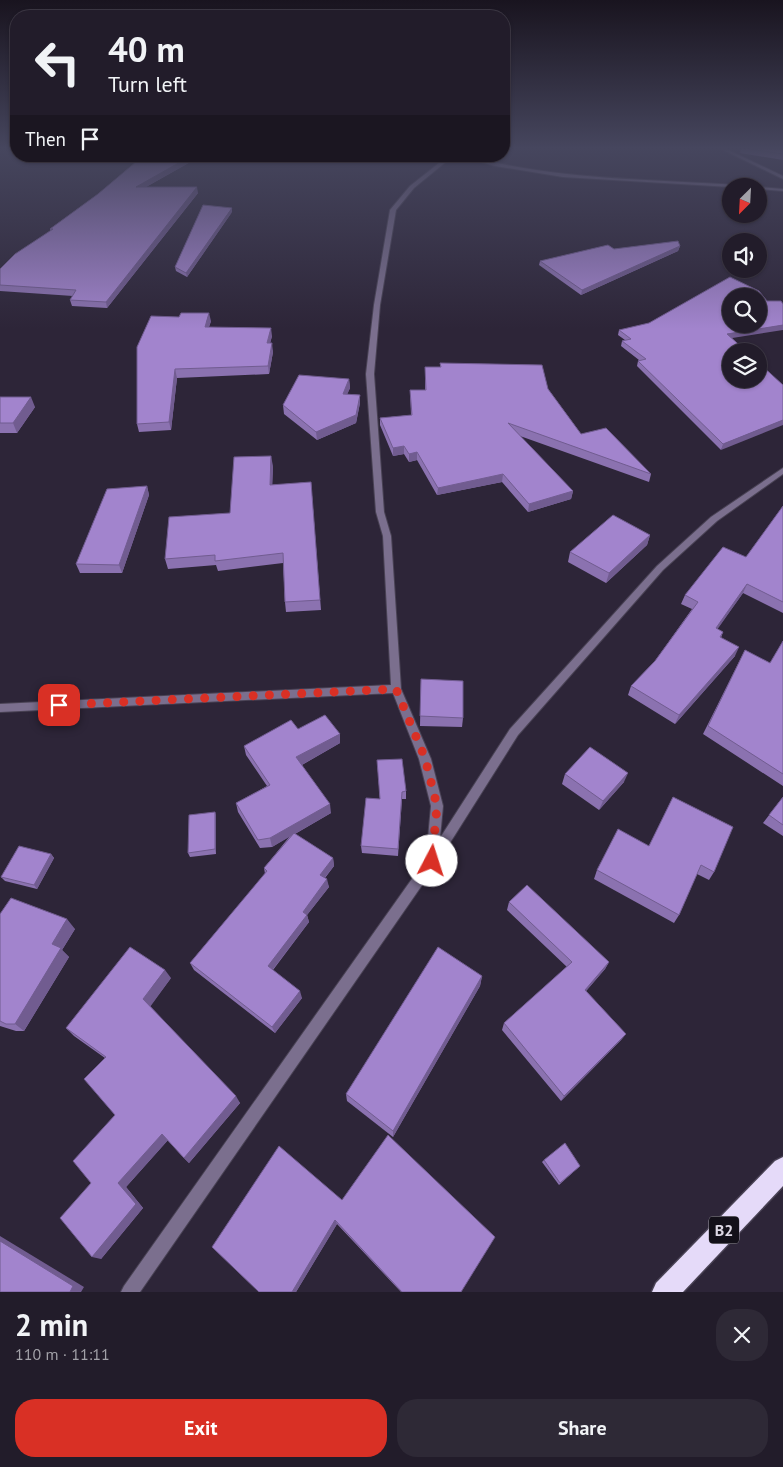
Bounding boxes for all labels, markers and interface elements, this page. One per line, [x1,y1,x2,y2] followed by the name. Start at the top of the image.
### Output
[108,26,185,72] text: 40 m
[25,30,90,95] icon: left
[108,70,187,98] text: Turn left
[76,125,104,153] icon: arrive
[25,127,66,151] text: Then
[722,178,768,222] north arrow
[722,178,767,388] map controls
[722,233,767,278] button: sound
[722,288,767,333] button: search
[722,343,767,388] button: layers
[38,684,80,726] pin
[45,691,73,719] icon: arrive
[405,834,457,886] position arrow
[709,1216,739,1244] road number: B2
[15,1305,88,1344] text: 2 min
[716,1309,768,1361] button: close
[15,1344,110,1364] text: 110 m · 11:11
[15,1399,387,1457] button: Exit
[397,1399,768,1457] button: Share

